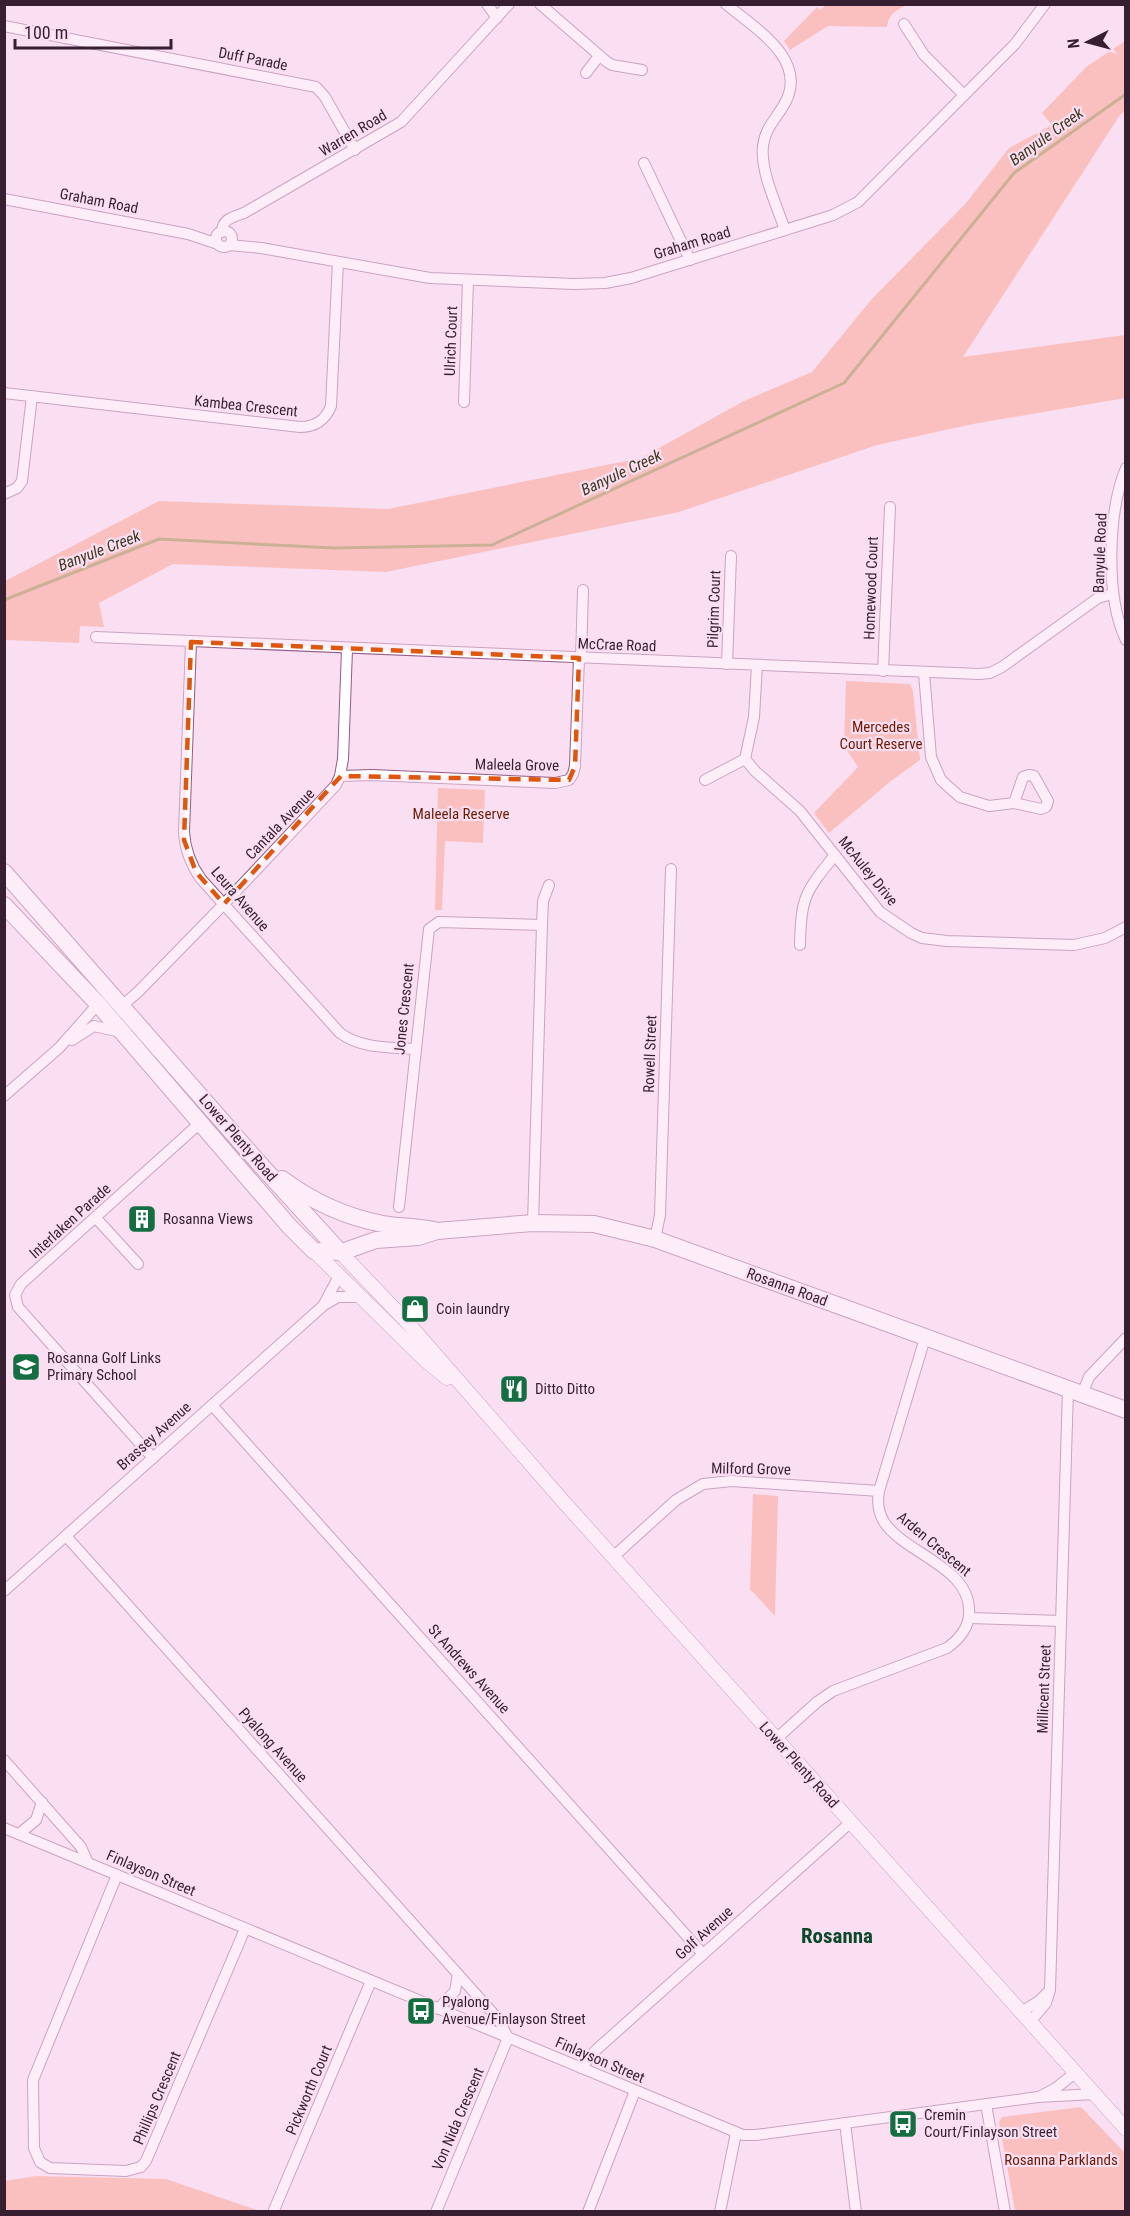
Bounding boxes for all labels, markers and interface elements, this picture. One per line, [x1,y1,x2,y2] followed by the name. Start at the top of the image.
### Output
[15,12,171,50] scale bar
[1058,12,1118,72] north arrow
[24,22,68,43] text: 100 m
[1064,38,1084,49] text: N
[217,43,289,75] street label: Duff Parade
[1006,103,1088,170] water label: Banyule Creek
[316,106,390,160] street label: Warren Road
[58,185,140,217] street label: Graham Road
[651,223,733,263] street label: Graham Road
[441,306,461,376] street label: Ulrich Court
[193,392,299,420] street label: Kambea Crescent
[578,445,665,499] water label: Banyule Creek
[1090,513,1110,593] street label: Banyule Road
[55,526,144,575] water label: Banyule Creek
[860,536,882,640] street label: Homewood Court
[704,570,724,648] street label: Pilgrim Court
[577,635,657,655] street label: McCrae Road
[839,718,923,753] park label: Mercedes Court Reserve
[475,755,559,775] street label: Maleela Grove
[242,785,318,863] street label: Cantala Avenue
[412,805,510,823] park label: Maleela Reserve
[835,833,901,909] street label: McAuley Drive
[207,863,273,935] street label: Leura Avenue
[390,962,418,1056] street label: Jones Crescent
[640,1015,660,1093] street label: Rowell Street
[195,1091,281,1185] street label: Lower Plenty Road
[26,1180,114,1262] street label: Interlaken Parade
[126,1203,158,1235] building icon: Rosanna Views
[163,1210,253,1228] place label: Rosanna Views
[744,1264,830,1310] street label: Rosanna Road
[399,1293,431,1325] shop icon: Coin laundry
[436,1300,510,1318] place label: Coin laundry
[47,1349,161,1384] place label: Rosanna Golf Links Primary School
[10,1351,42,1383] school or university icon: Rosanna Golf Links Primary School
[498,1373,530,1405] restaurant icon: Ditto Ditto
[535,1380,595,1398] place label: Ditto Ditto
[113,1398,195,1474] street label: Brassey Avenue
[711,1459,791,1479] street label: Milford Grove
[893,1508,975,1580] street label: Arden Crescent
[424,1621,514,1717] street label: St Andrews Avenue
[1033,1644,1055,1734] street label: Millicent Street
[235,1704,311,1786] street label: Pyalong Avenue
[756,1718,842,1812] street label: Lower Plenty Road
[104,1846,198,1900] street label: Finlayson Street
[672,1902,736,1964] street label: Golf Avenue
[801,1924,873,1948] district label: Rosanna
[442,1993,586,2028] place label: Pyalong Avenue/Finlayson Street
[405,1995,437,2027] bus stop icon: Pyalong Avenue/Finlayson Street
[553,2033,647,2087] street label: Finlayson Street
[282,2043,336,2137] street label: Pickworth Court
[129,2049,185,2147] street label: Phillips Crescent
[428,2065,488,2173] street label: Von Nida Crescent
[924,2106,1057,2141] place label: Cremin Court/Finlayson Street
[887,2108,919,2140] bus stop icon: Cremin Court/Finlayson Street
[1004,2151,1118,2169] park label: Rosanna Parklands

